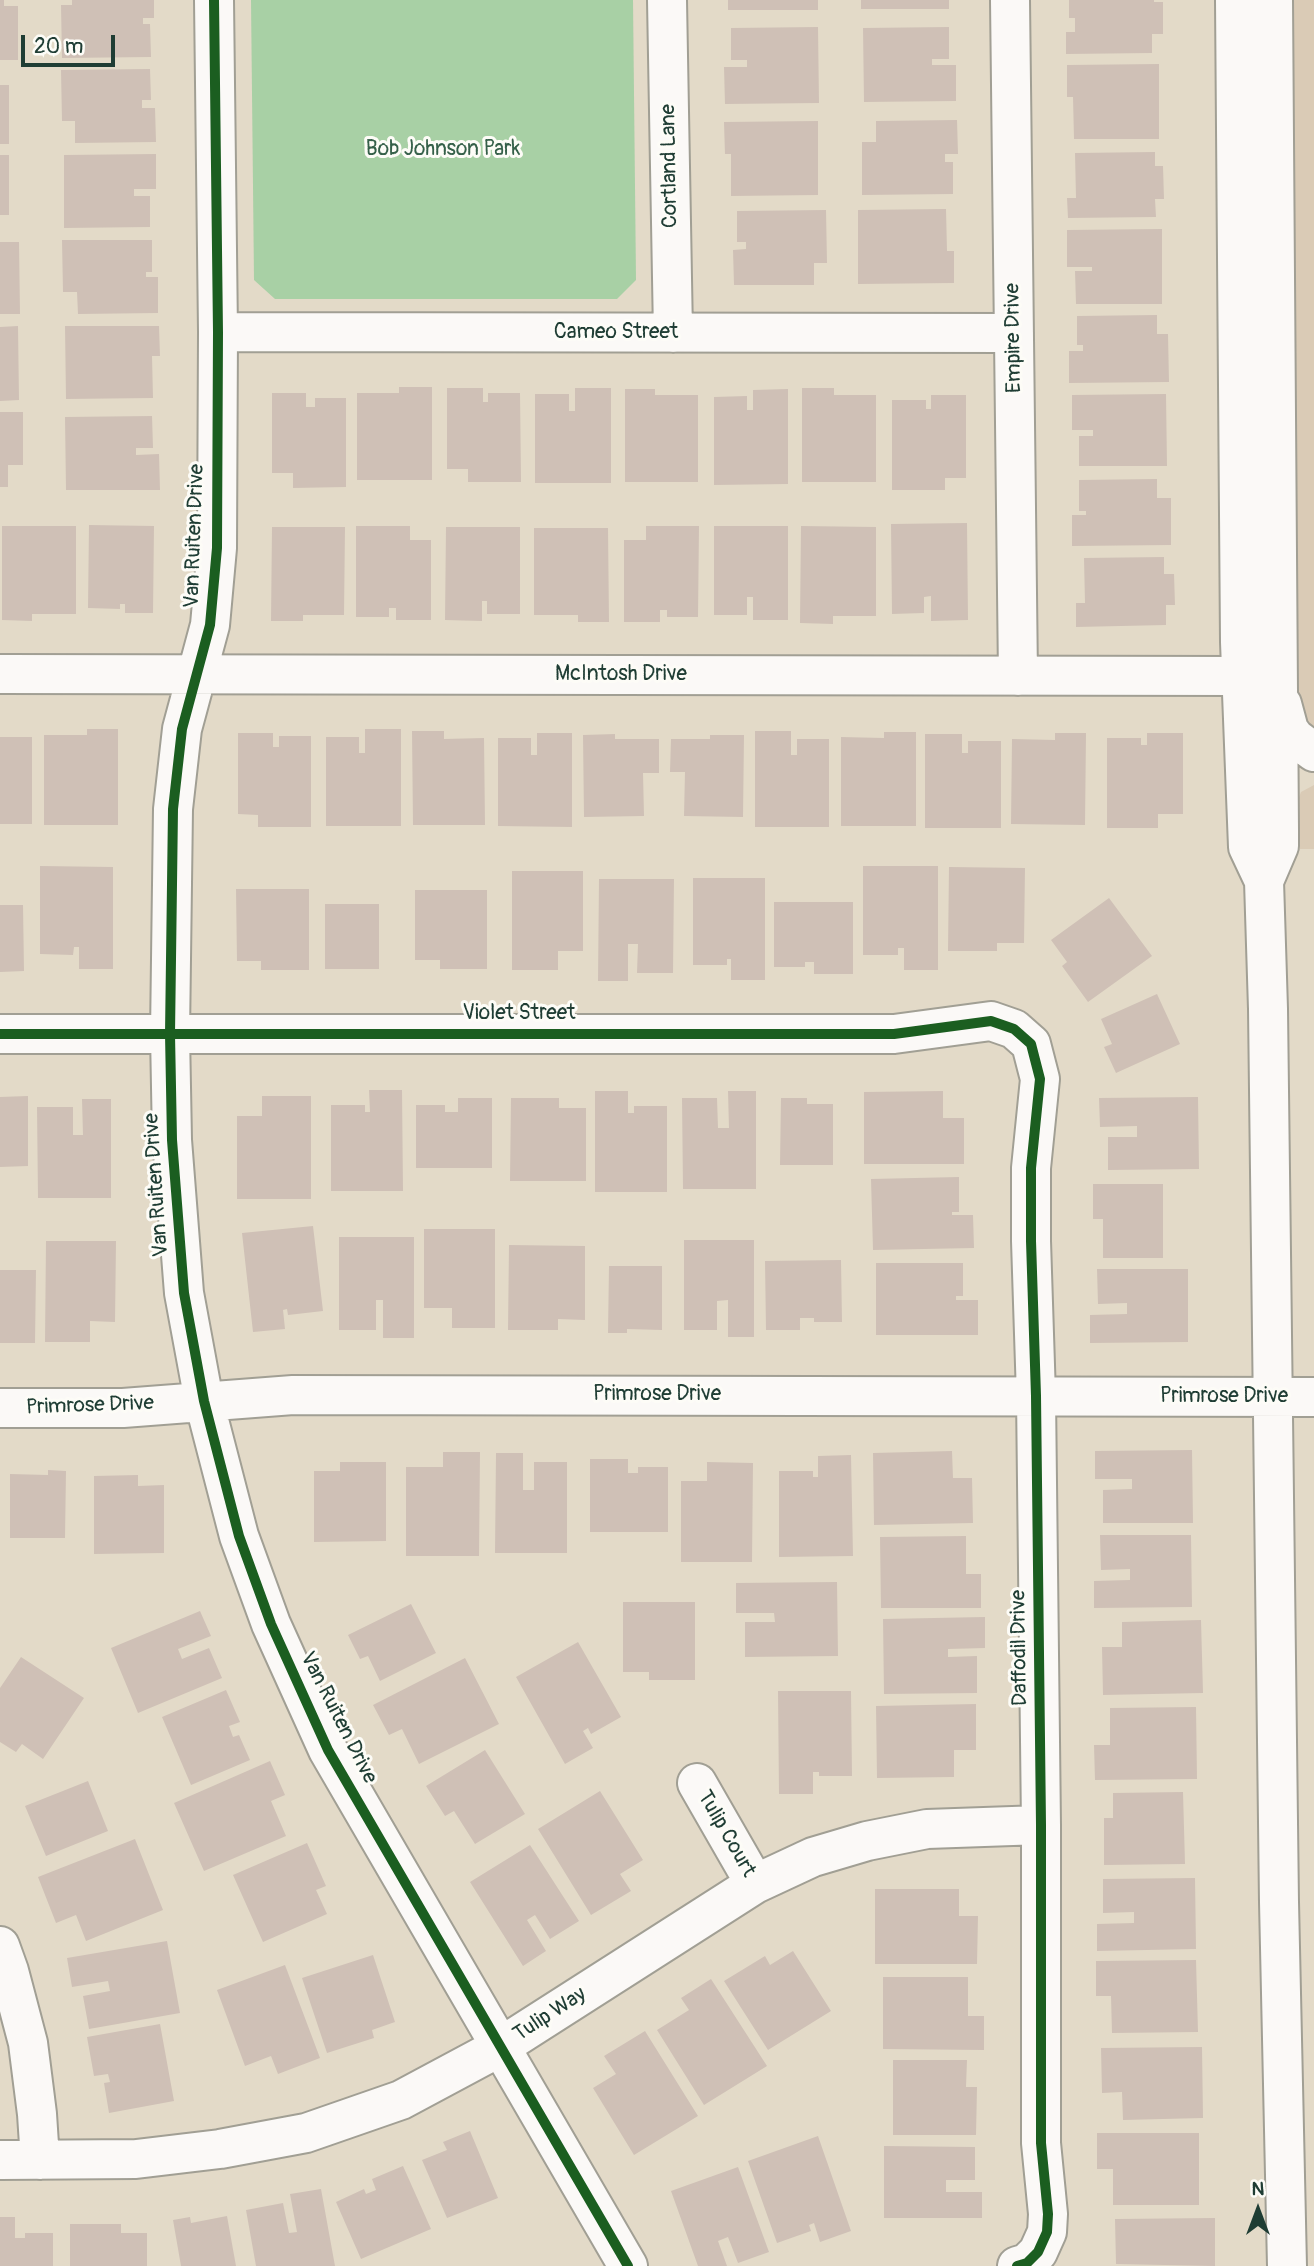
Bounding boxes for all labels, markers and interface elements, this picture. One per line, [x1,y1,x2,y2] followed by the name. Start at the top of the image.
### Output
[24,21,119,65] scale bar
[34,33,83,60] text: 20 m
[656,104,684,228] street label: Cortland Lane
[366,137,520,163] park label: Bob Johnson Park
[1000,283,1028,393] street label: Empire Drive
[554,320,678,346] street label: Cameo Street
[180,463,210,609] street label: Van Ruiten Drive
[555,662,687,688] street label: McIntosh Drive
[463,1001,575,1027] street label: Violet Street
[139,1112,175,1258] street label: Van Ruiten Drive
[593,1382,721,1408] street label: Primrose Drive
[1160,1384,1288,1410] street label: Primrose Drive
[26,1391,154,1421] street label: Primrose Drive
[1006,1590,1034,1706] street label: Daffodil Drive
[294,1648,382,1788] street label: Van Ruiten Drive
[691,1786,761,1882] street label: Tulip Court
[509,1982,591,2048] street label: Tulip Way
[1223,2175,1293,2245] north arrow
[1252,2177,1264,2201] text: N

